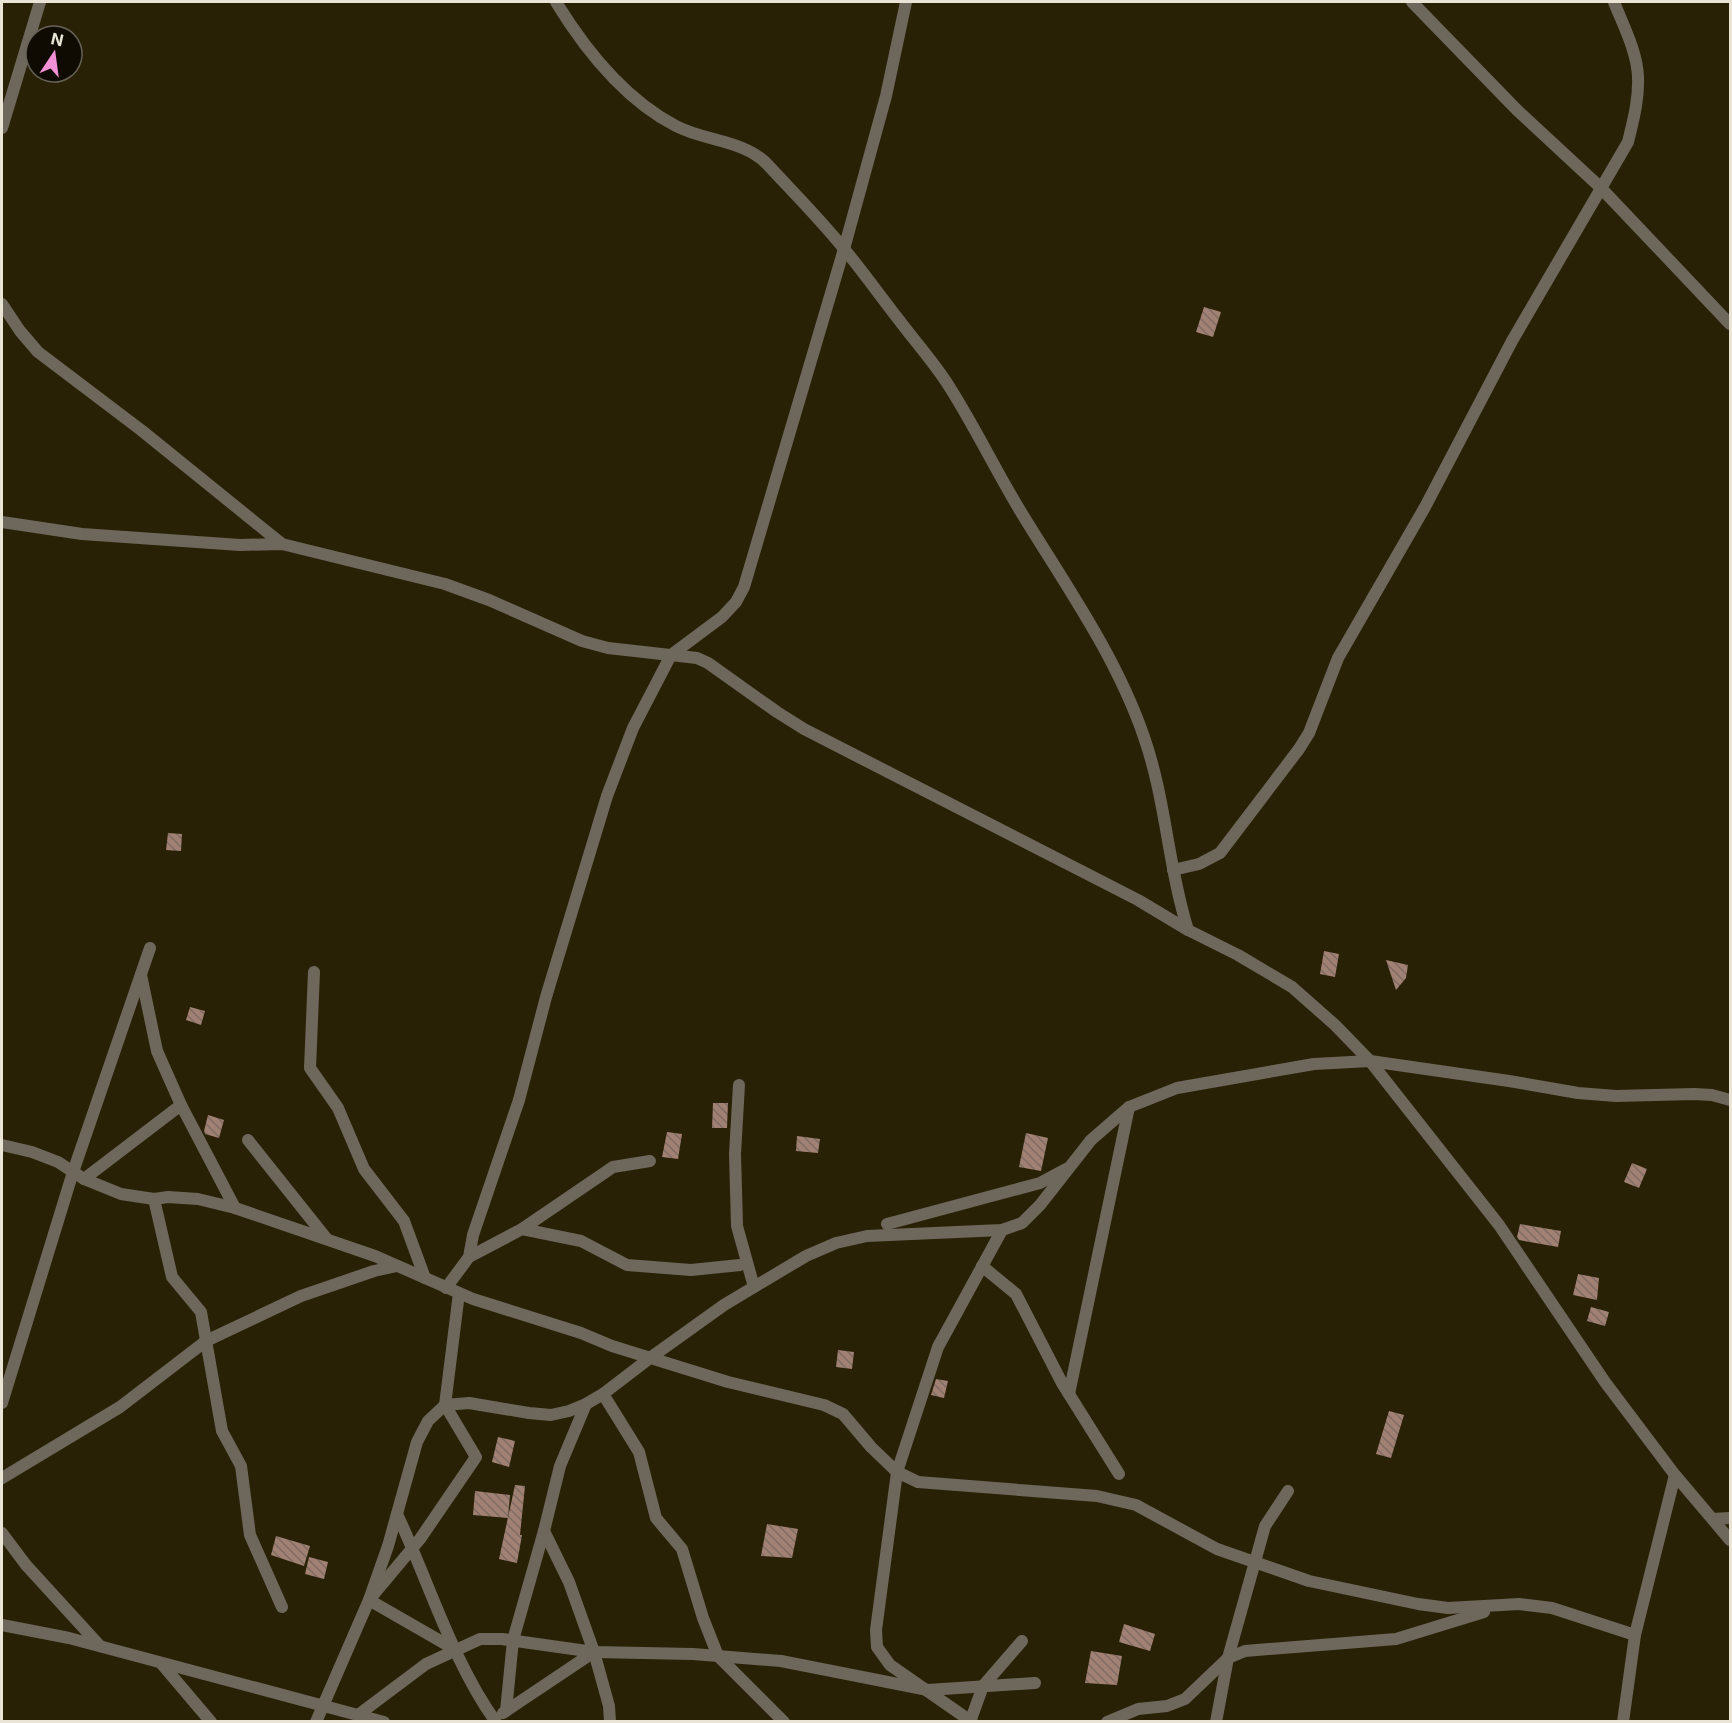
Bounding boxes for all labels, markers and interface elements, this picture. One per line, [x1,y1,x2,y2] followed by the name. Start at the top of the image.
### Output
[24,24,84,84] north arrow
[49,28,66,51] text: N

